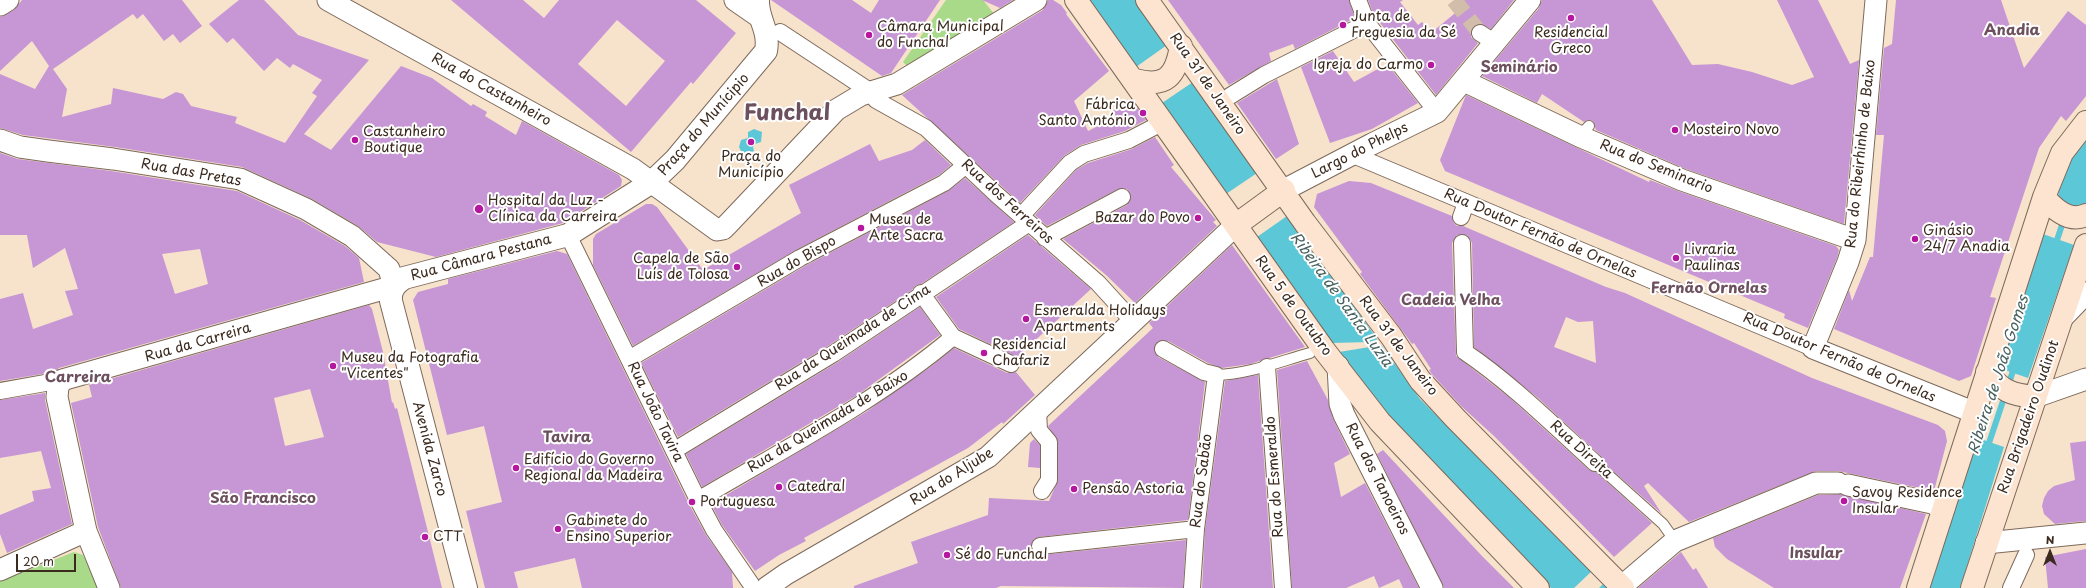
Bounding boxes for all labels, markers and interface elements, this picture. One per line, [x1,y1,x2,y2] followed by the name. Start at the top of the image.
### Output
[1351,9,1456,42] place label: Junta de Freguesia da Sé
[1566,13,1576,23] marker: Residencial Greco
[877,19,1004,52] place label: Câmara Municipal do Funchal
[1338,20,1348,30] marker: Junta de Freguesia da Sé
[1984,22,2040,40] district label: Anadia
[1534,25,1608,58] place label: Residencial Greco
[864,30,874,40] marker: Câmara Municipal do Funchal
[1166,30,1248,138] street label: Rua 31 de Janeiro
[428,50,554,130] street label: Rua do Castanheiro
[1313,57,1423,73] place label: Igreja do Carmo
[1480,59,1558,77] district label: Seminário
[1843,59,1879,249] street label: Rua do Ribeirhinho de Baixo
[1426,60,1436,70] marker: Igreja do Carmo
[655,70,753,180] street label: Praça do Munícipio
[1038,97,1135,130] place label: Fábrica Santo António
[744,101,830,127] district label: Funchal
[1138,108,1148,118] marker: Fábrica Santo António
[1309,119,1411,183] street label: Largo do Phelps
[1683,122,1779,138] place label: Mosteiro Novo
[363,124,446,156] place label: Castanheiro Boutique
[1670,125,1680,135] marker: Mosteiro Novo
[350,135,360,145] marker: Castanheiro Boutique
[746,137,756,147] marker: Praça do Município
[1597,137,1715,197] street label: Rua do Seminario
[718,149,784,182] place label: Praça do Município
[140,156,242,190] street label: Rua das Pretas
[957,156,1057,248] street label: Rua dos Ferreiros
[1441,186,1639,282] street label: Rua Doutor Fernão de Ornelas
[488,193,618,226] place label: Hospital da Luz - Clínica da Carreira
[473,203,485,215] marker: Hospital da Luz - Clínica da Carreira
[1094,210,1190,226] place label: Bazar do Povo
[869,212,944,244] place label: Museu de Arte Sacra
[1193,213,1203,223] marker: Bazar do Povo
[856,223,866,233] marker: Museu de Arte Sacra
[1923,223,2010,256] place label: Ginásio 24/7 Anadia
[1286,229,1396,371] water label: Ribeira de Santa Luzia
[409,231,553,285] street label: Rua Câmara Pestana
[755,233,839,291] street label: Rua do Bispo
[1910,234,1920,244] marker: Ginásio 24/7 Anadia
[1684,242,1740,274] place label: Livraria Paulinas
[633,251,729,284] place label: Capela de São Luís de Tolosa
[1251,253,1335,359] street label: Rua 5 de Outubro
[1671,253,1681,263] marker: Livraria Paulinas
[732,262,742,272] marker: Capela de São Luís de Tolosa
[1651,280,1767,298] district label: Fernão Ornelas
[772,281,934,395] street label: Rua da Queimada de Cima
[1401,292,1501,310] district label: Cadeia Velha
[1355,293,1441,399] street label: Rua 31 de Janeiro
[1965,294,2033,456] water label: Ribeira de João Gomes
[1034,303,1166,336] place label: Esmeralda Holidays Apartments
[1740,310,1938,406] street label: Rua Doutor Fernão de Ornelas
[1021,314,1031,324] marker: Esmeralda Holidays Apartments
[143,320,253,366] street label: Rua da Carreira
[992,337,1066,370] place label: Residencial Chafariz
[1995,338,2063,496] street label: Rua Brigadeiro Oudinot
[979,348,989,358] marker: Residencial Chafariz
[341,350,479,382] place label: Museu da Fotografia "Vicentes"
[623,359,687,465] street label: Rua João Tavira
[328,361,338,371] marker: Museu da Fotografia "Vicentes"
[745,367,911,477] street label: Rua da Queimada de Baixo
[45,369,111,387] district label: Carreira
[408,400,450,498] street label: Avenida Zarco
[1262,416,1288,538] street label: Rua do Esmeraldo
[1546,418,1616,482] street label: Rua Direita
[1342,420,1412,538] street label: Rua dos Tanoeiros
[543,429,591,447] district label: Tavira
[1188,433,1216,529] street label: Rua do Sabão
[907,445,997,509] street label: Rua do Aljube
[524,452,663,484] place label: Edifício do Governo Regional da Madeira
[511,463,521,473] marker: Edifício do Governo Regional da Madeira
[787,479,845,495] place label: Catedral
[1082,481,1184,497] place label: Pensão Astoria
[774,482,784,492] marker: Catedral
[1069,484,1079,494] marker: Pensão Astoria
[1852,485,1962,518] place label: Savoy Residence Insular
[210,490,316,508] district label: São Francisco
[700,494,775,510] place label: Portuguesa
[1839,496,1849,506] marker: Savoy Residence Insular
[687,497,697,507] marker: Portuguesa
[566,513,671,546] place label: Gabinete do Ensino Superior
[553,524,563,534] marker: Gabinete do Ensino Superior
[433,529,463,545] place label: CTT
[2046,531,2054,548] text: N
[420,532,430,542] marker: CTT
[2030,532,2070,572] north arrow
[1790,545,1842,563] district label: Insular
[18,546,78,572] scale bar
[955,547,1048,563] place label: Sé do Funchal
[942,550,952,560] marker: Sé do Funchal
[23,552,54,570] text: 20 m

